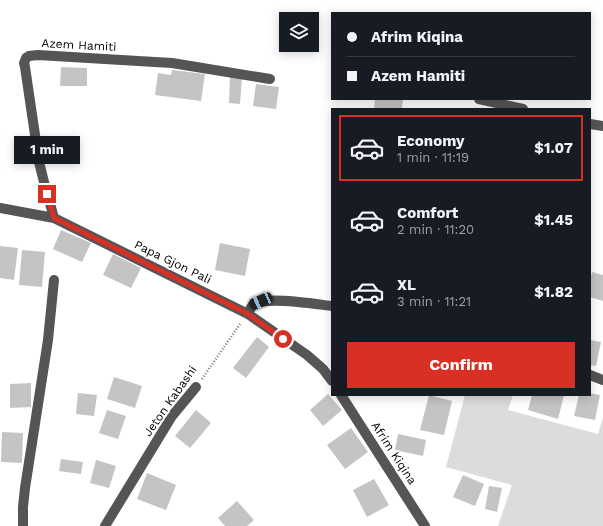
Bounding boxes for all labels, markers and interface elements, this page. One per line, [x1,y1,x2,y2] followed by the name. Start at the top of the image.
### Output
[279,12,319,52] map controls
[279,12,319,52] button: layers
[371,28,463,46] text: Afrim Kiqina
[41,36,117,54] street label: Azem Hamiti
[371,67,465,85] text: Azem Hamiti
[349,130,385,166] icon: car
[397,132,464,150] text: Economy
[14,136,80,164] callout: 1 min
[534,139,573,157] text: $1.07
[30,142,64,157] text: 1 min
[397,150,469,165] text: 1 min · 11:19
[38,185,56,203] route end
[349,202,385,238] icon: car
[397,204,458,222] text: Comfort
[534,211,573,229] text: $1.45
[397,222,474,237] text: 2 min · 11:20
[132,237,214,287] street label: Papa Gjon Pali
[349,274,385,310] icon: car
[397,276,416,294] text: XL
[534,283,573,301] text: $1.82
[248,291,274,311] car
[397,294,471,309] text: 3 min · 11:21
[274,330,292,348] route start
[347,342,575,388] button: Confirm
[140,363,200,439] street label: Jeton Kabashi
[369,419,420,487] street label: Afrim Kiqina

